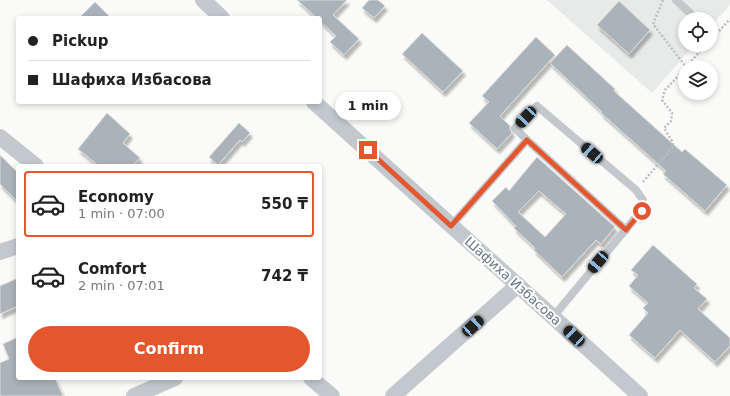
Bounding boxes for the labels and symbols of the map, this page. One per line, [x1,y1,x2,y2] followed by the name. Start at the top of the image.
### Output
[335,92,401,120] callout: 1 min
[513,104,539,130] car
[359,141,377,159] route end
[579,141,605,165] car
[633,202,651,220] route start
[462,234,564,328] street label: Шафиха Избасова
[586,249,610,275] car
[460,314,486,338] car
[561,323,587,349] car

